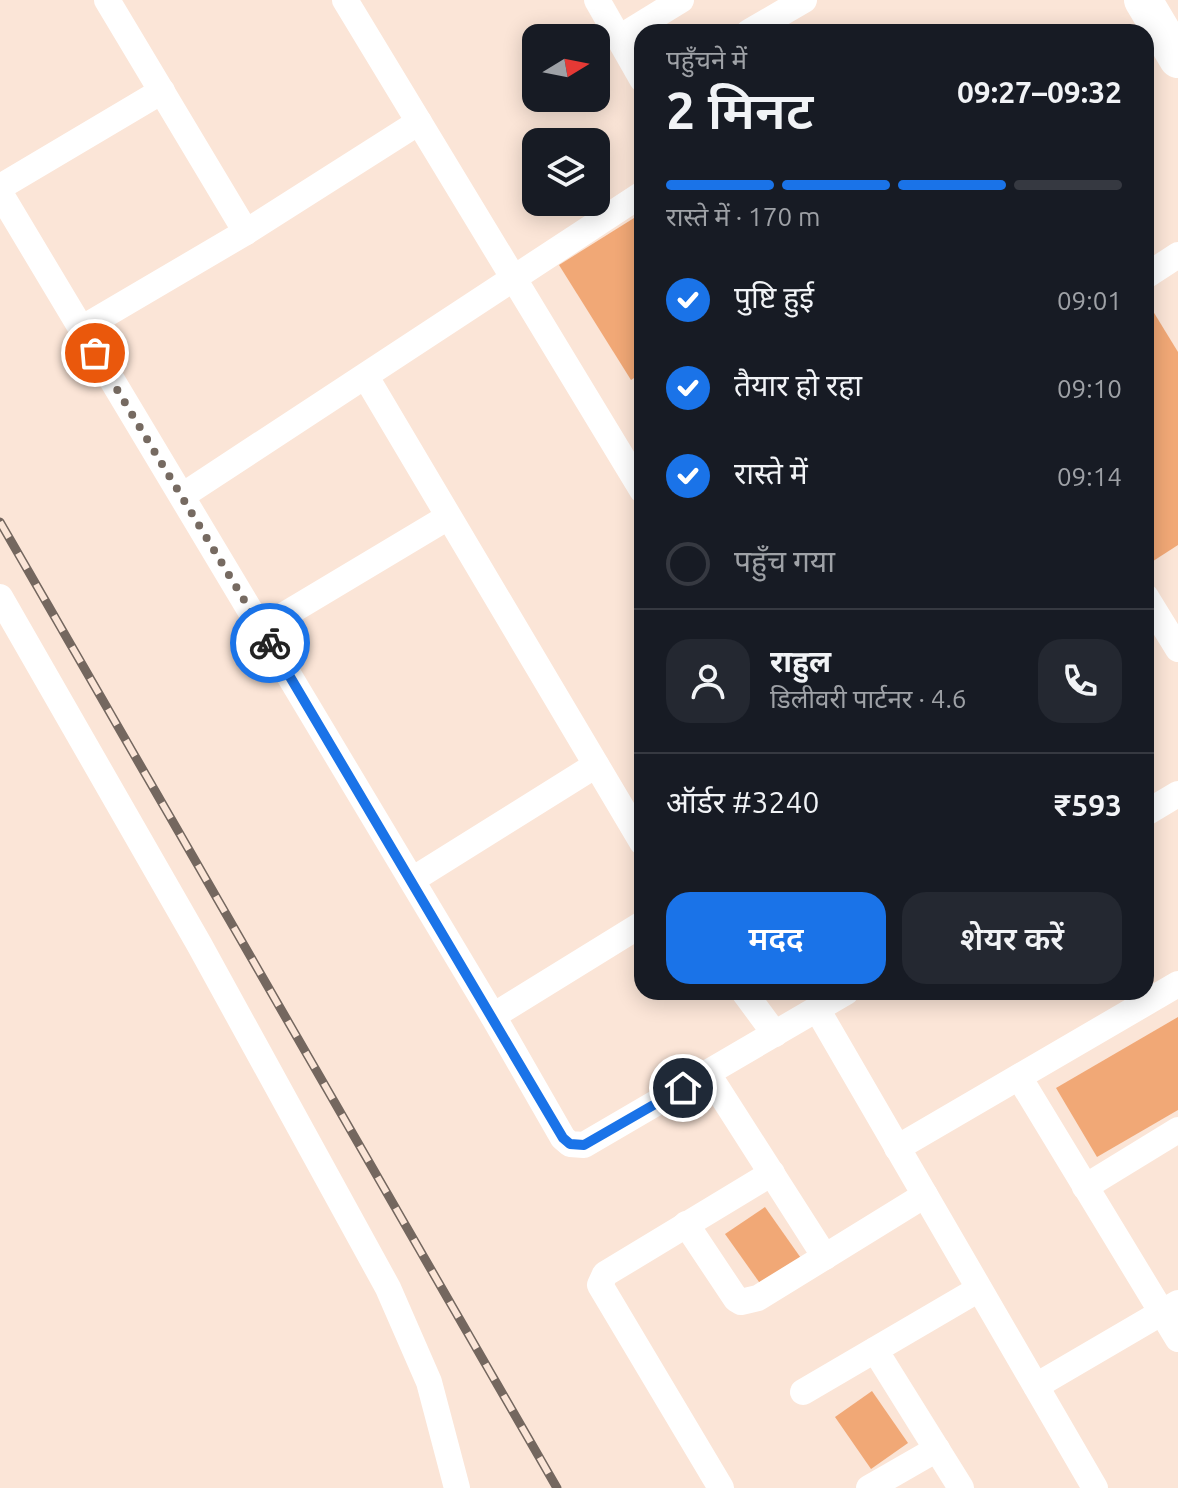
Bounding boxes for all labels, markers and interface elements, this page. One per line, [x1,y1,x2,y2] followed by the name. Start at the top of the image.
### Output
[522,24,610,112] north arrow
[522,24,610,216] map controls
[666,45,747,74] text: पहुँचने में
[957,75,1122,109] text: 09:27–09:32
[666,81,813,139] text: 2 मिनट
[522,128,610,216] button: layers
[666,202,821,231] text: रास्ते में · 170 m
[666,278,710,322] icon: check
[734,280,814,314] text: पुष्टि हुई
[1057,286,1122,315] text: 09:01
[61,319,129,387] pin
[73,331,117,375] icon: bag
[666,366,710,410] icon: check
[734,368,862,402] text: तैयार हो रहा
[1057,374,1122,403] text: 09:10
[666,454,710,498] icon: check
[734,456,808,490] text: रास्ते में
[1057,462,1122,491] text: 09:14
[734,544,835,578] text: पहुँच गया
[230,603,310,683] courier
[248,621,292,665] icon: bike
[666,639,750,723] button: person
[1038,639,1122,723] button: phone
[770,644,831,678] text: राहुल
[770,684,966,713] text: डिलीवरी पार्टनर · 4.6
[666,785,819,819] text: ऑर्डर #3240
[1054,788,1122,822] text: ₹593
[666,892,886,984] button: मदद
[902,892,1122,984] button: शेयर करें
[649,1054,717,1122] pin
[661,1066,705,1110] icon: home

